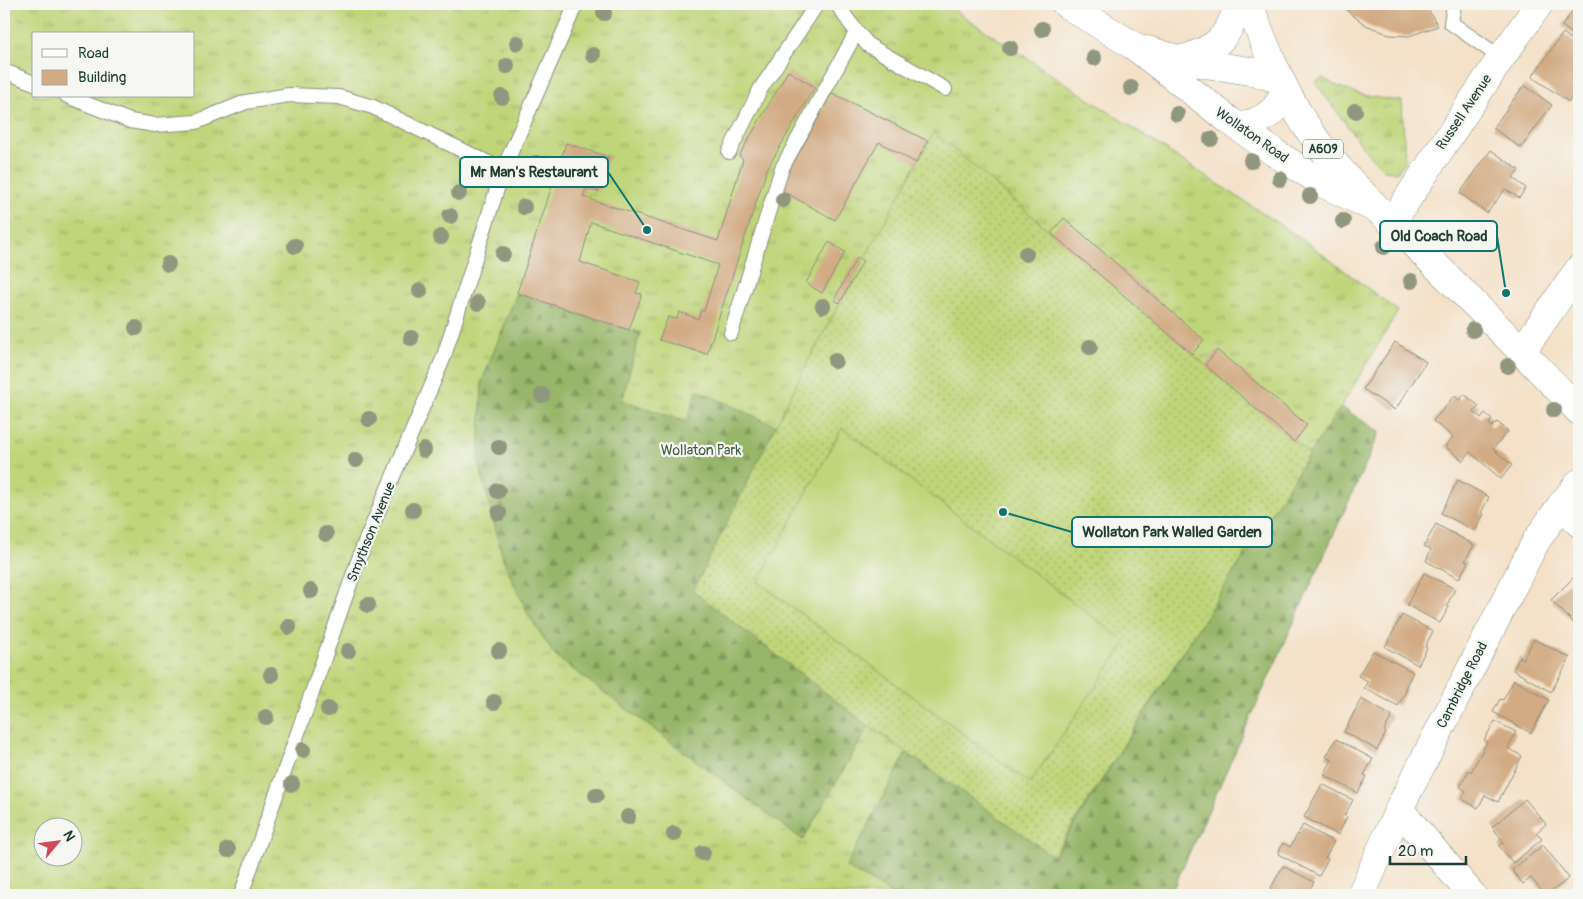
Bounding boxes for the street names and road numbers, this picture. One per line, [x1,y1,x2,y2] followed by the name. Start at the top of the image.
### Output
[1433,71,1496,153] street label: Russell Avenue
[1212,104,1292,166] street label: Wollaton Road
[1303,140,1343,158] road number: A609
[343,479,399,585] street label: Smythson Avenue
[1433,639,1491,731] street label: Cambridge Road

